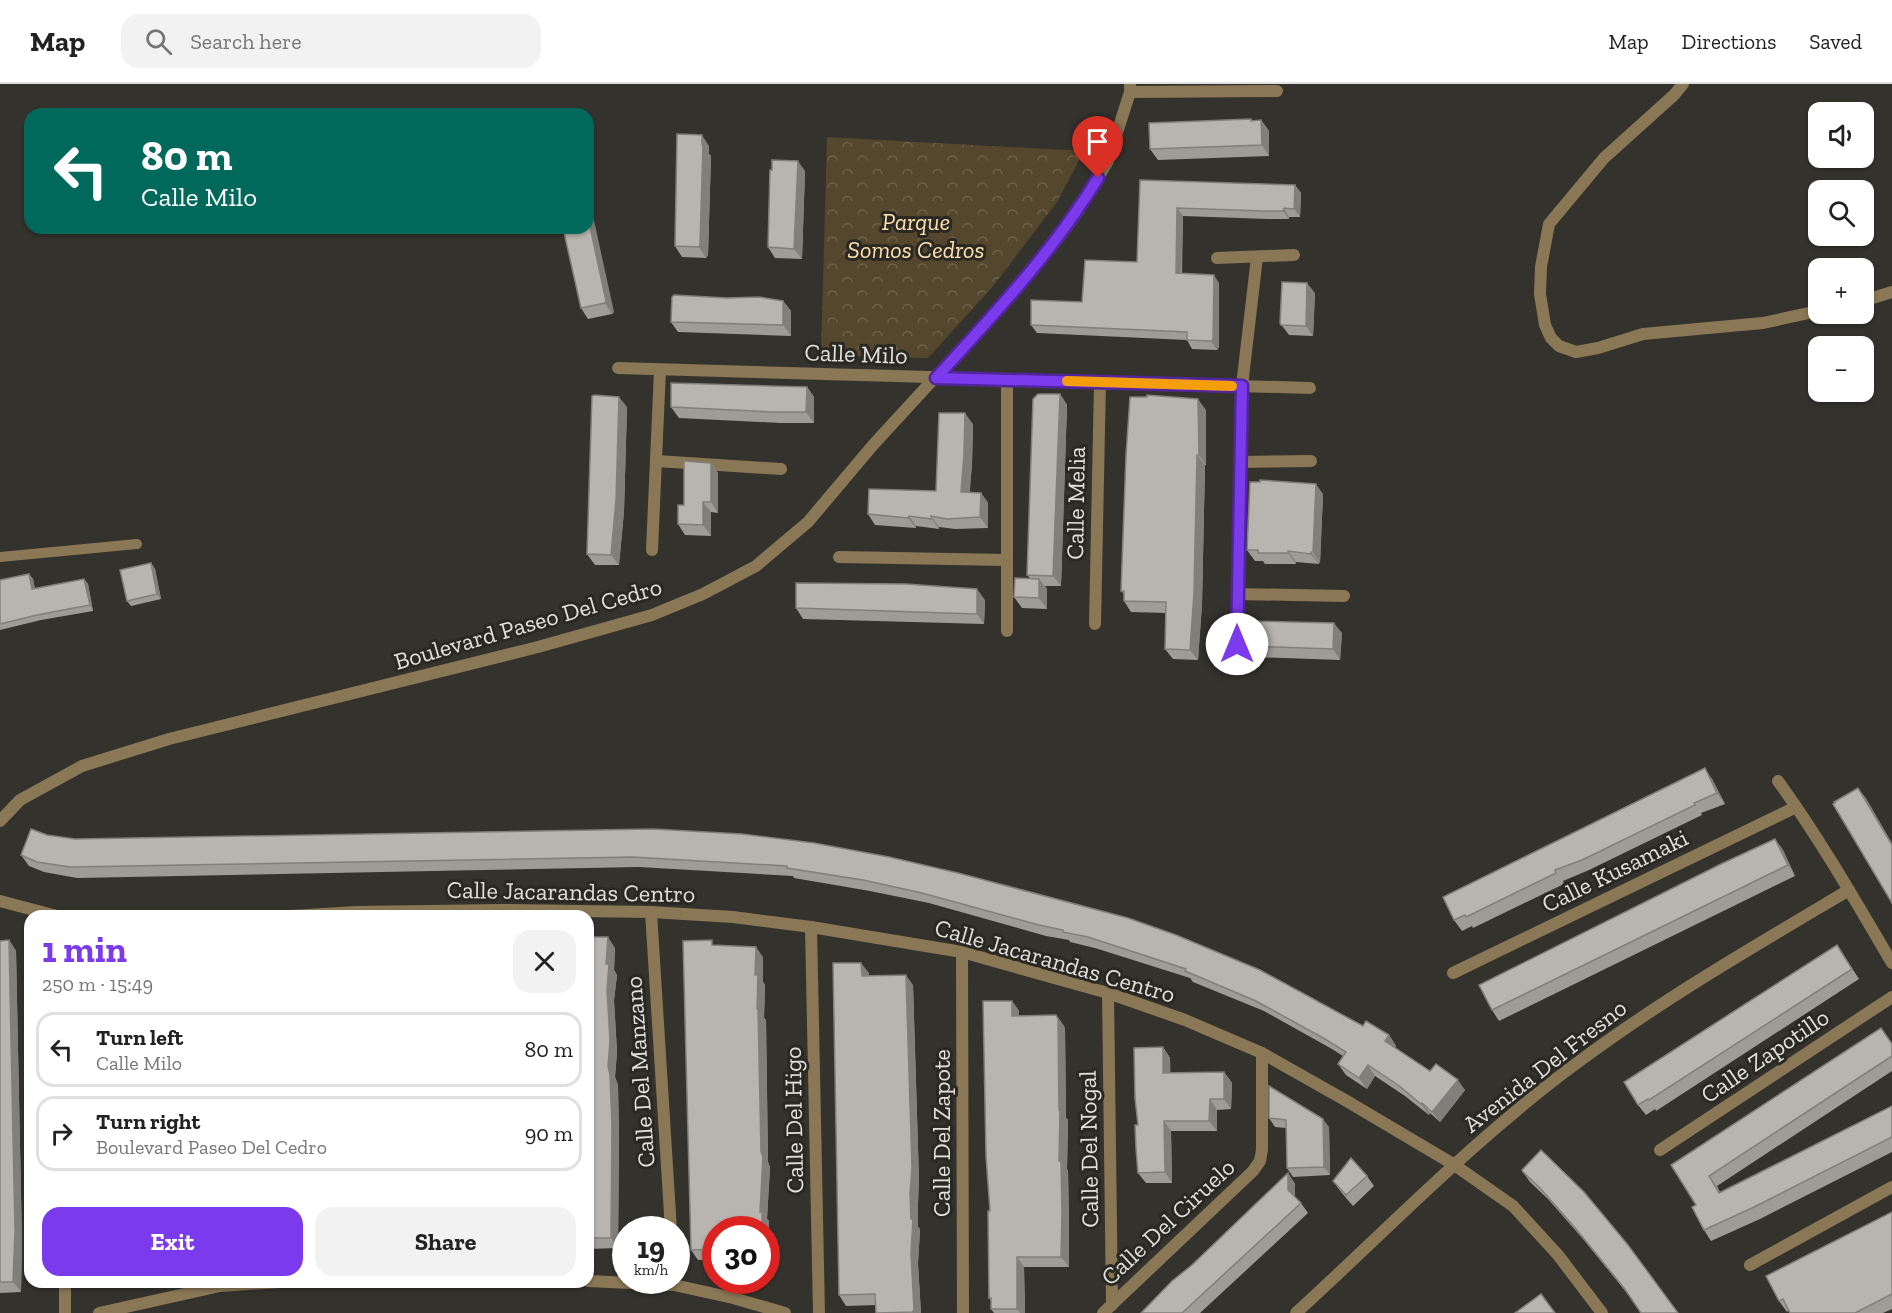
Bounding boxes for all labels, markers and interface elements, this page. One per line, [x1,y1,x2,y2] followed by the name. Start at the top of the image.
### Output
[121,14,541,68] search box
[30,25,85,58] text: Map
[142,25,175,58] icon: search
[190,28,302,55] text: Search here
[1609,29,1649,54] text: Map
[1682,29,1776,54] text: Directions
[1809,29,1862,54] text: Saved
[1808,102,1874,402] map controls
[1808,102,1874,168] button: sound
[1072,116,1123,178] pin
[1081,125,1114,158] icon: arrive
[141,130,232,181] text: 80 m
[42,132,120,210] icon: left
[1808,180,1874,246] button: search
[141,181,257,213] text: Calle Milo
[847,207,985,264] park label: Parque Somos Cedros
[1808,258,1874,324] button: +
[1808,336,1874,402] button: −
[804,337,908,370] street label: Calle Milo
[1060,446,1091,560] street label: Calle Melia
[391,571,665,676] street label: Boulevard Paseo Del Cedro
[1205,612,1269,676] position arrow
[1537,823,1693,918] street label: Calle Kusamaki
[446,875,696,908] street label: Calle Jacarandas Centro
[932,912,1179,1009] street label: Calle Jacarandas Centro
[42,928,127,971] text: 1 min
[513,930,576,993] button: close
[42,972,153,996] text: 250 m · 15:49
[618,975,661,1169] street label: Calle Del Manzano
[1457,993,1632,1138] street label: Avenida Del Fresno
[1695,1002,1834,1109] street label: Calle Zapotillo
[96,1024,183,1051] text: Turn left
[45,1033,78,1066] icon: left
[525,1036,573,1063] text: 80 m
[778,1046,809,1194] street label: Calle Del Higo
[927,1049,956,1217] street label: Calle Del Zapote
[96,1051,182,1075] text: Calle Milo
[1073,1070,1104,1228] street label: Calle Del Nogal
[96,1108,200,1135] text: Turn right
[45,1117,78,1150] icon: right
[525,1120,573,1147] text: 90 m
[96,1135,327,1159] text: Boulevard Paseo Del Cedro
[1095,1152,1241,1291] street label: Calle Del Ciruelo
[42,1207,303,1276] button: Exit
[315,1207,576,1276] button: Share
[702,1216,780,1294] speed limit sign: 30
[637,1230,665,1266] text: 19
[634,1261,668,1279] text: km/h

